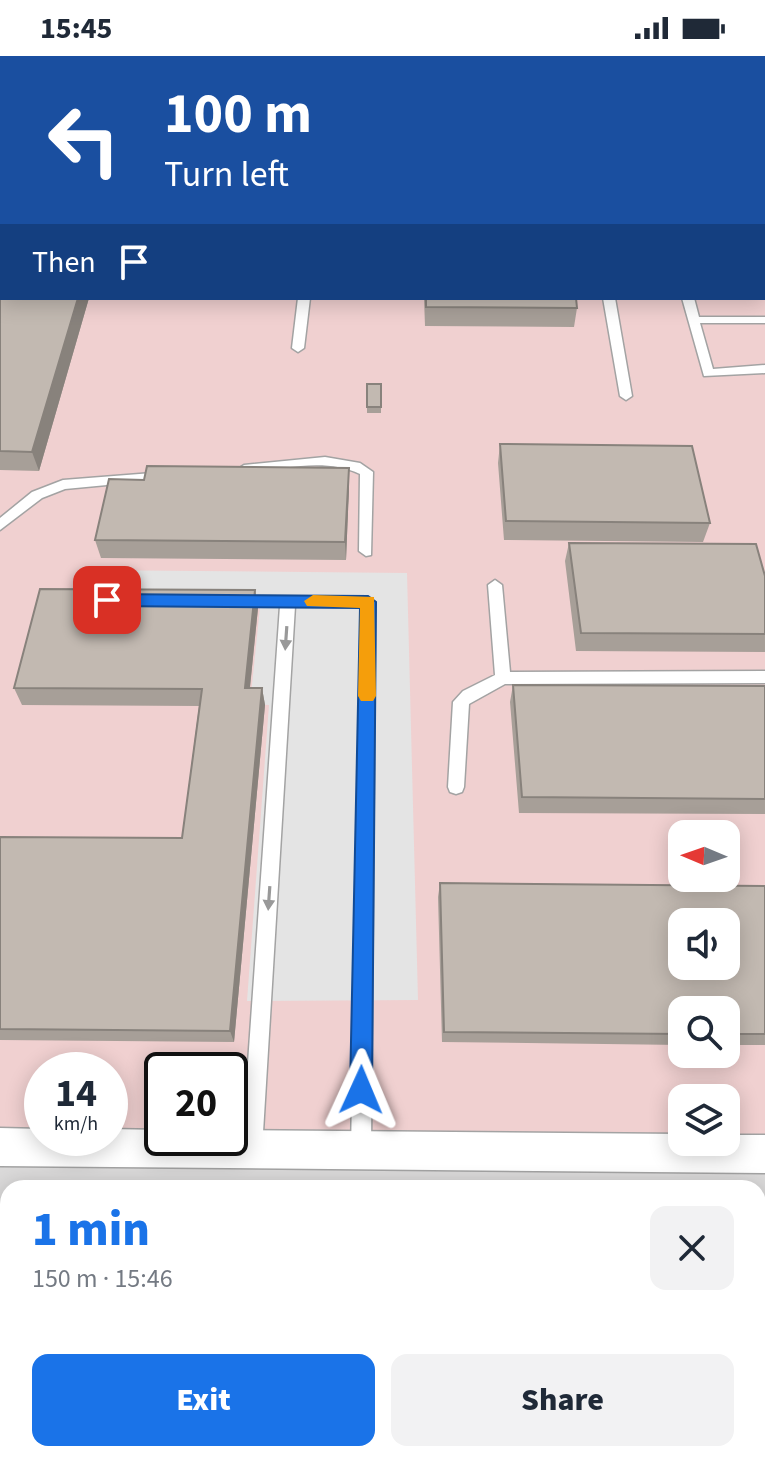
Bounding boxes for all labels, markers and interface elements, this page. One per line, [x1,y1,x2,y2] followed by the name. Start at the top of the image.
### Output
[40,7,112,50] text: 15:45
[164,75,312,154] text: 100 m
[32,88,136,192] icon: left
[164,149,289,200] text: Turn left
[112,240,156,284] icon: arrive
[32,241,96,284] text: Then
[73,566,141,634] pin
[85,578,129,622] icon: arrive
[279,626,292,651] one-way arrow
[668,820,740,892] north arrow
[668,820,740,1156] map controls
[262,886,275,911] one-way arrow
[668,908,740,980] button: sound
[668,996,740,1068] button: search
[319,1048,403,1132] position arrow
[144,1052,248,1156] speed limit sign: 20
[55,1065,97,1122] text: 14
[668,1084,740,1156] button: layers
[54,1110,98,1138] text: km/h
[32,1196,150,1264] text: 1 min
[650,1206,734,1290] button: close
[32,1260,173,1297] text: 150 m · 15:46
[32,1354,375,1446] button: Exit
[391,1354,734,1446] button: Share

